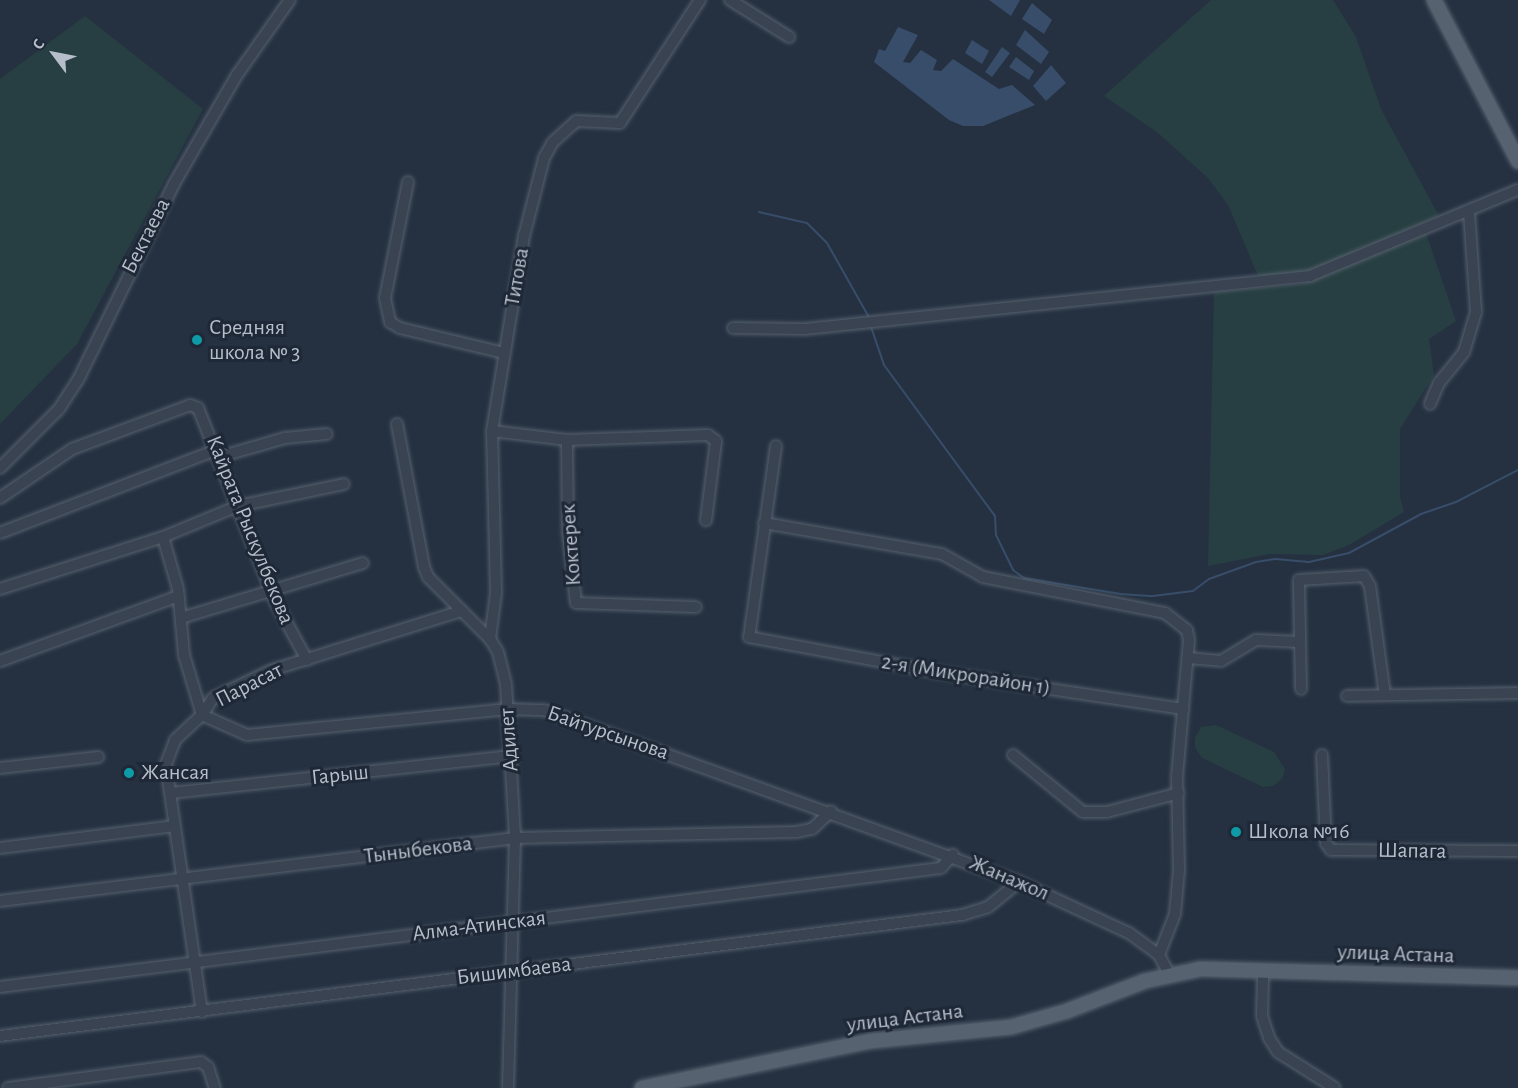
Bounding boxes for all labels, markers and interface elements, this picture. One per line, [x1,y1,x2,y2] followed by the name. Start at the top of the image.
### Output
[24,24,84,84] north arrow
[30,36,48,52] text: С
[116,194,176,278] street label: Бектаева
[499,246,535,308] street label: Титова
[209,314,300,366] place label: Средняя школа № 3
[190,333,204,347] marker: Средняя школа № 3
[200,432,300,628] street label: Кайрата Рыскулбекова
[555,503,587,587] street label: Коктерек
[880,649,1052,701] street label: 2-я (Микрорайон 1)
[211,657,287,713] street label: Парасат
[544,700,672,766] street label: Байтурсынова
[494,707,524,773] street label: Адилет
[310,759,370,791] street label: Гарыш
[141,760,209,786] place label: Жансая
[122,766,136,780] marker: Жансая
[1248,819,1350,845] place label: Школа №16
[1229,825,1243,839] marker: Школа №16
[362,830,474,870] street label: Тыныбекова
[1377,837,1447,865] street label: Шапага
[965,849,1053,907] street label: Жанажол
[411,905,547,947] street label: Алма-Атинская
[1337,939,1455,969] street label: улица Астана
[455,951,573,991] street label: Бишимбаева
[845,998,965,1038] street label: улица Астана

